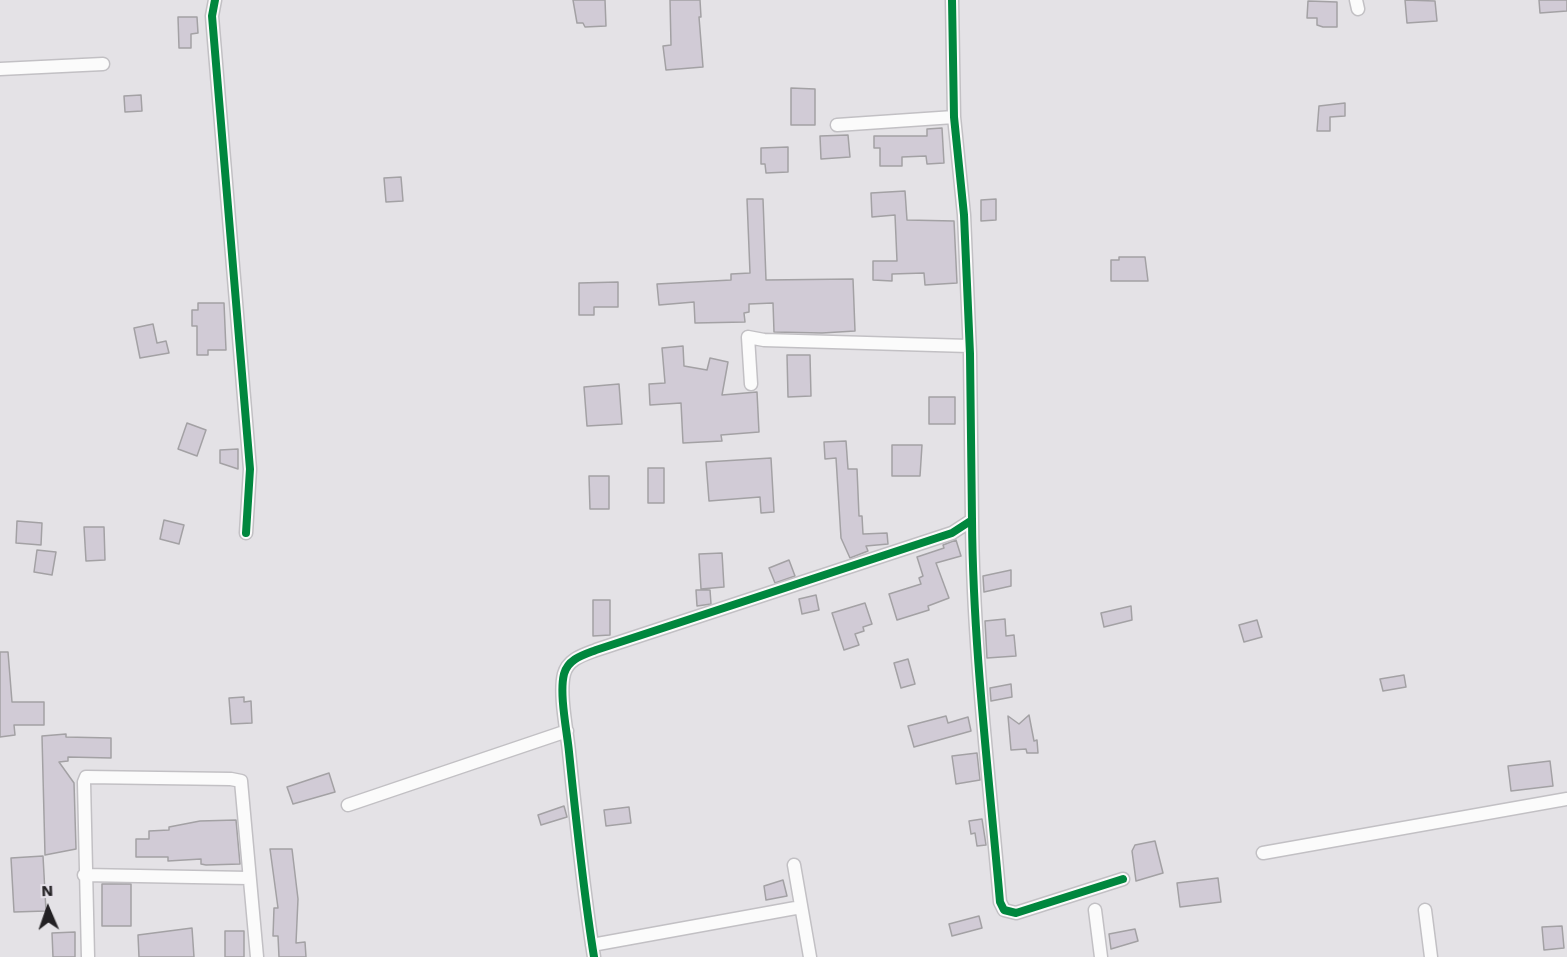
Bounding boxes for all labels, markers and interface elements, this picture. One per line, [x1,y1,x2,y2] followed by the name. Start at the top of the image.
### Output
[18,879,78,939] north arrow
[41,881,54,900] text: N

